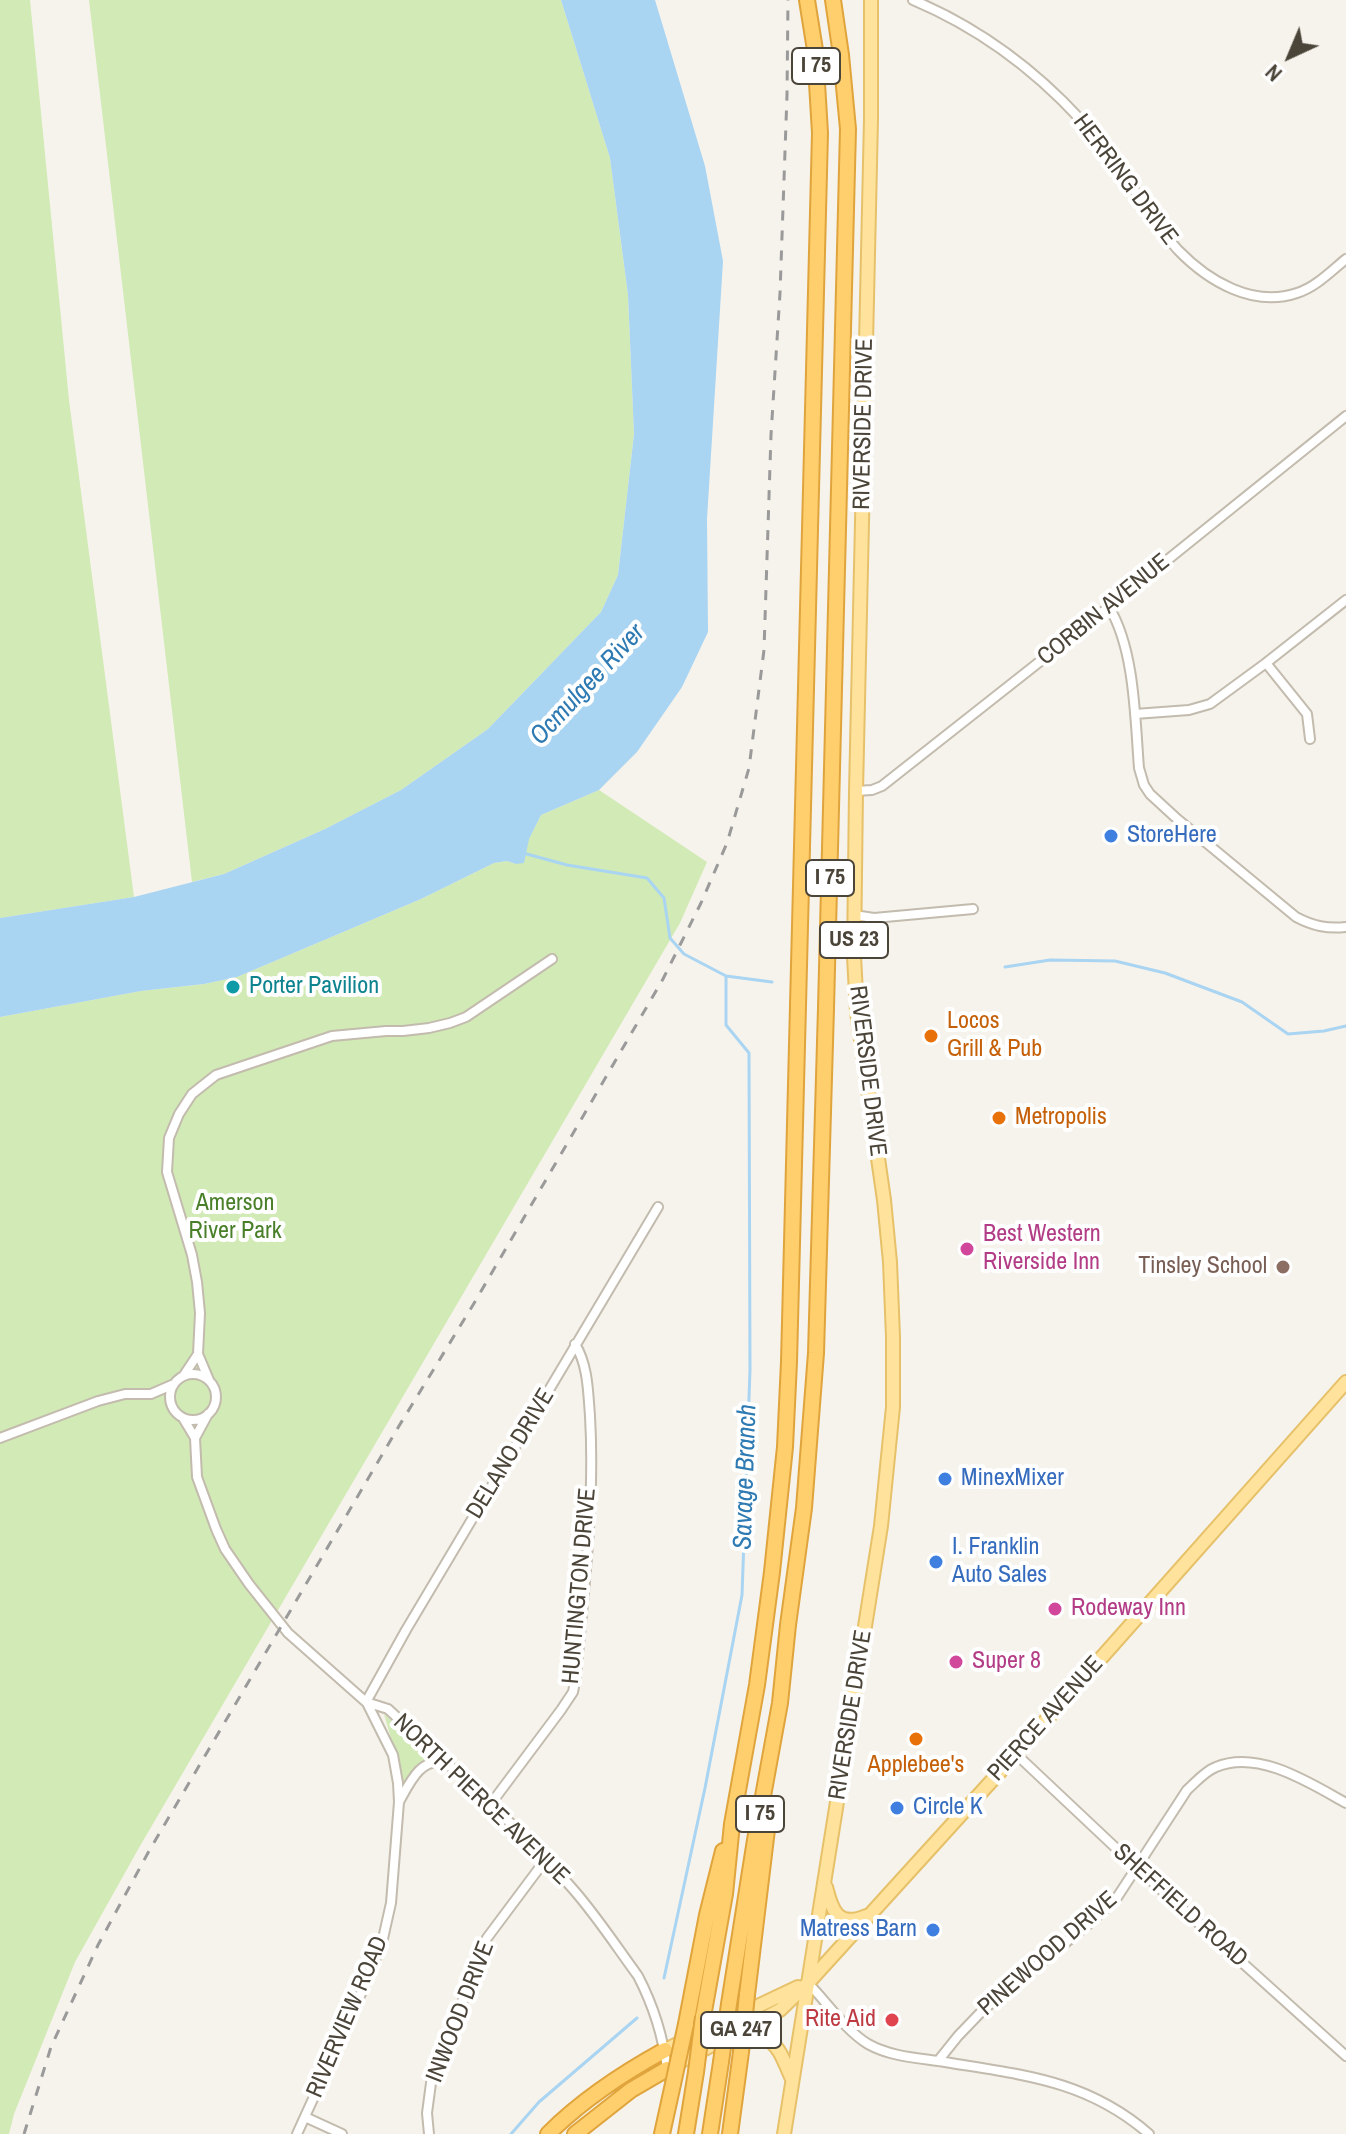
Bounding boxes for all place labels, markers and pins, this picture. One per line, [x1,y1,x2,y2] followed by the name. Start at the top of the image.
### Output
[1127,822,1217,850] place label: StoreHere
[1102,827,1120,845] marker: StoreHere
[249,973,379,1001] place label: Porter Pavilion
[224,978,242,996] marker: Porter Pavilion
[947,1008,1042,1064] place label: Locos Grill & Pub
[922,1027,940,1045] marker: Locos Grill & Pub
[1015,1104,1107,1132] place label: Metropolis
[990,1109,1008,1127] marker: Metropolis
[983,1221,1101,1277] place label: Best Western Riverside Inn
[958,1240,976,1258] marker: Best Western Riverside Inn
[1138,1253,1267,1281] place label: Tinsley School
[1274,1258,1292,1276] marker: Tinsley School
[961,1465,1064,1493] place label: MinexMixer
[936,1470,954,1488] marker: MinexMixer
[952,1534,1047,1590] place label: I. Franklin Auto Sales
[927,1553,945,1571] marker: I. Franklin Auto Sales
[1071,1595,1186,1623] place label: Rodeway Inn
[1046,1600,1064,1618] marker: Rodeway Inn
[972,1648,1041,1676] place label: Super 8
[947,1653,965,1671] marker: Super 8
[907,1730,925,1748] marker: Applebee's
[868,1752,964,1780] place label: Applebee's
[913,1794,983,1822] place label: Circle K
[888,1799,906,1817] marker: Circle K
[800,1916,917,1944] place label: Matress Barn
[924,1921,942,1939] marker: Matress Barn
[805,2006,876,2034] place label: Rite Aid
[883,2011,901,2029] marker: Rite Aid

